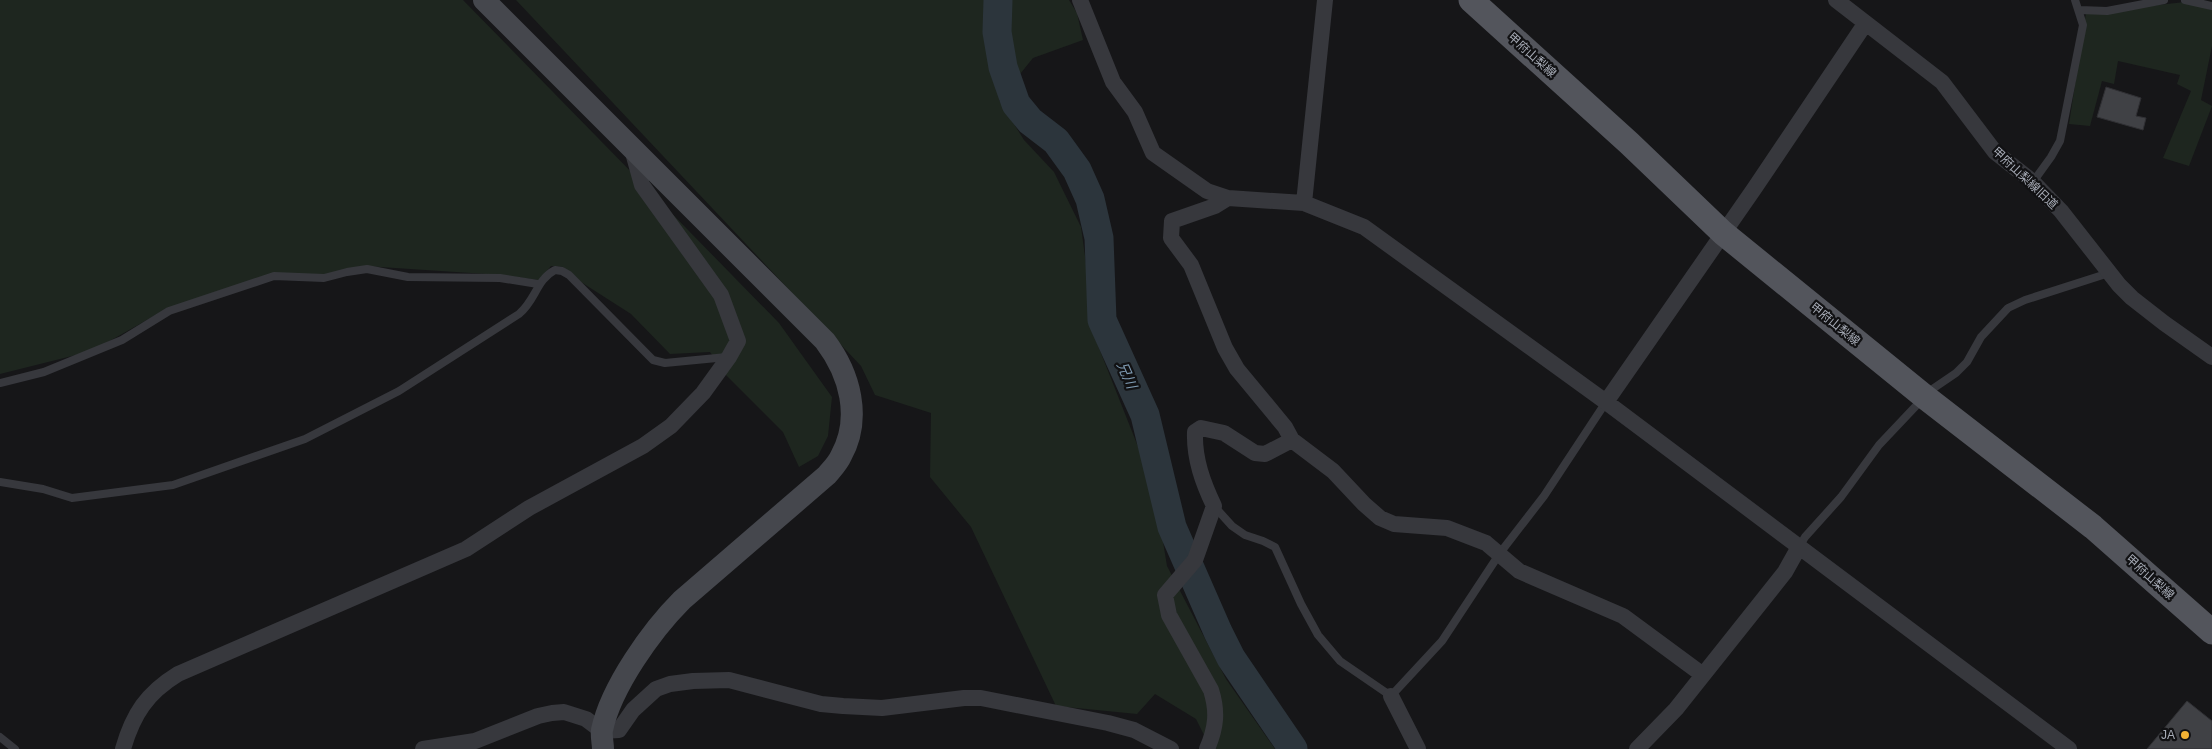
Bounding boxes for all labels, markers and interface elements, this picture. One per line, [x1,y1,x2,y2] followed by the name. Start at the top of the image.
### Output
[1505,30,1559,80] street label: 甲府山梨線
[1990,144,2060,212] street label: 甲府山梨線旧道
[1807,300,1863,348] street label: 甲府山梨線
[1114,359,1141,393] water label: 兄川
[2123,552,2177,602] street label: 甲府山梨線
[2161,728,2175,742] place label: JA
[2179,729,2191,741] marker: JA

